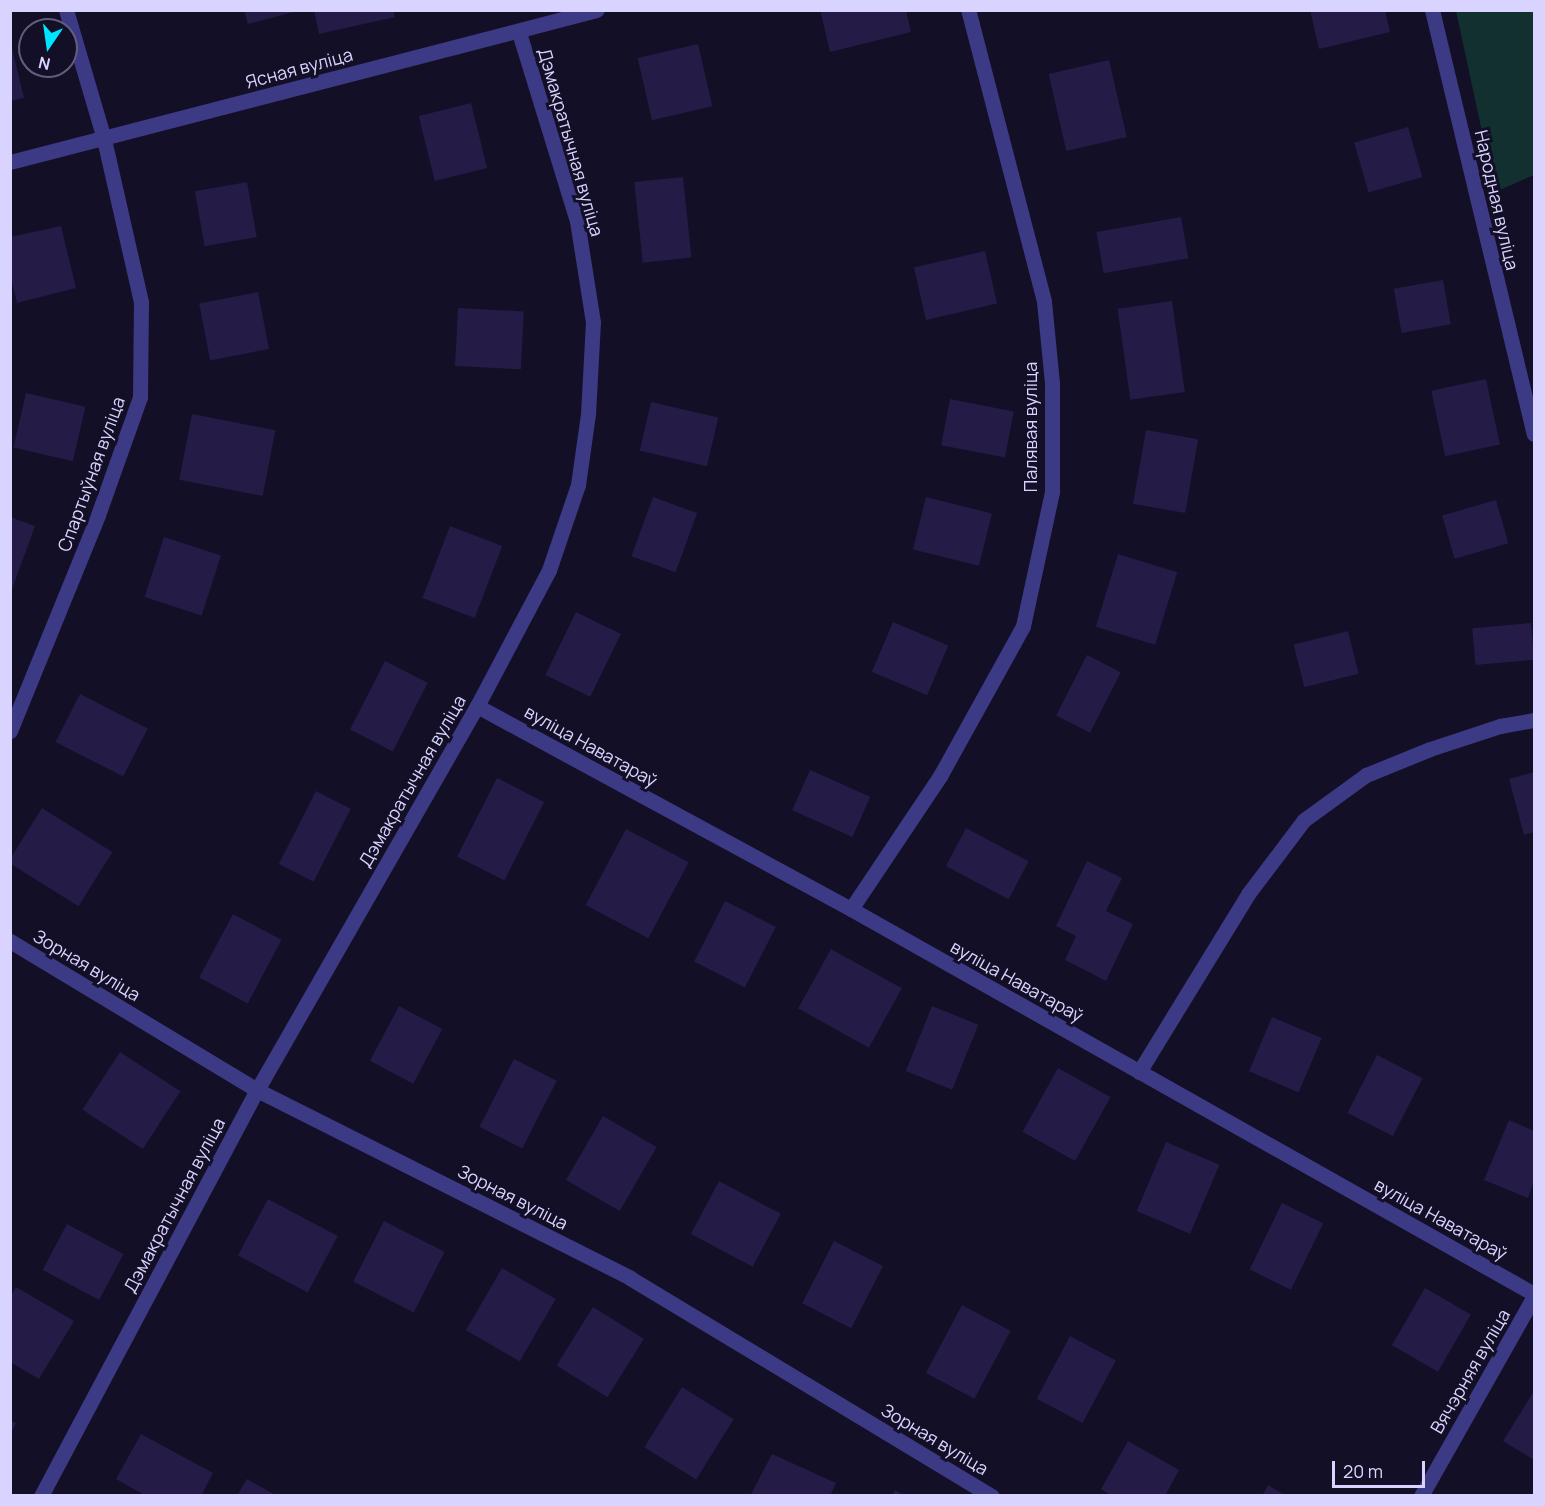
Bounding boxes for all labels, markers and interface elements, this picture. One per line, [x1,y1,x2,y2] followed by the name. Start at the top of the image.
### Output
[18,18,78,78] north arrow
[243,43,355,93] street label: Ясная вуліца
[534,45,608,239] street label: Дэмакратычная вуліца
[36,52,52,76] text: N
[1470,128,1524,272] street label: Народная вуліца
[1019,362,1041,492] street label: Палявая вуліца
[53,394,129,554] street label: Спартыўная вуліца
[354,691,470,871] street label: Дэмакратычная вуліца
[521,701,661,791] street label: вуліца Наватараў
[30,925,144,1005] street label: Зорная вуліца
[947,936,1087,1026] street label: вуліца Наватараў
[119,1114,229,1296] street label: Дэмакратычная вуліца
[454,1160,572,1234] street label: Зорная вуліца
[1371,1174,1511,1264] street label: вуліца Наватараў
[1426,1305,1514,1437] street label: Вячэрняя вуліца
[878,1399,992,1479] street label: Зорная вуліца
[1335,1449,1428,1487] scale bar
[1343,1459,1383,1483] text: 20 m

